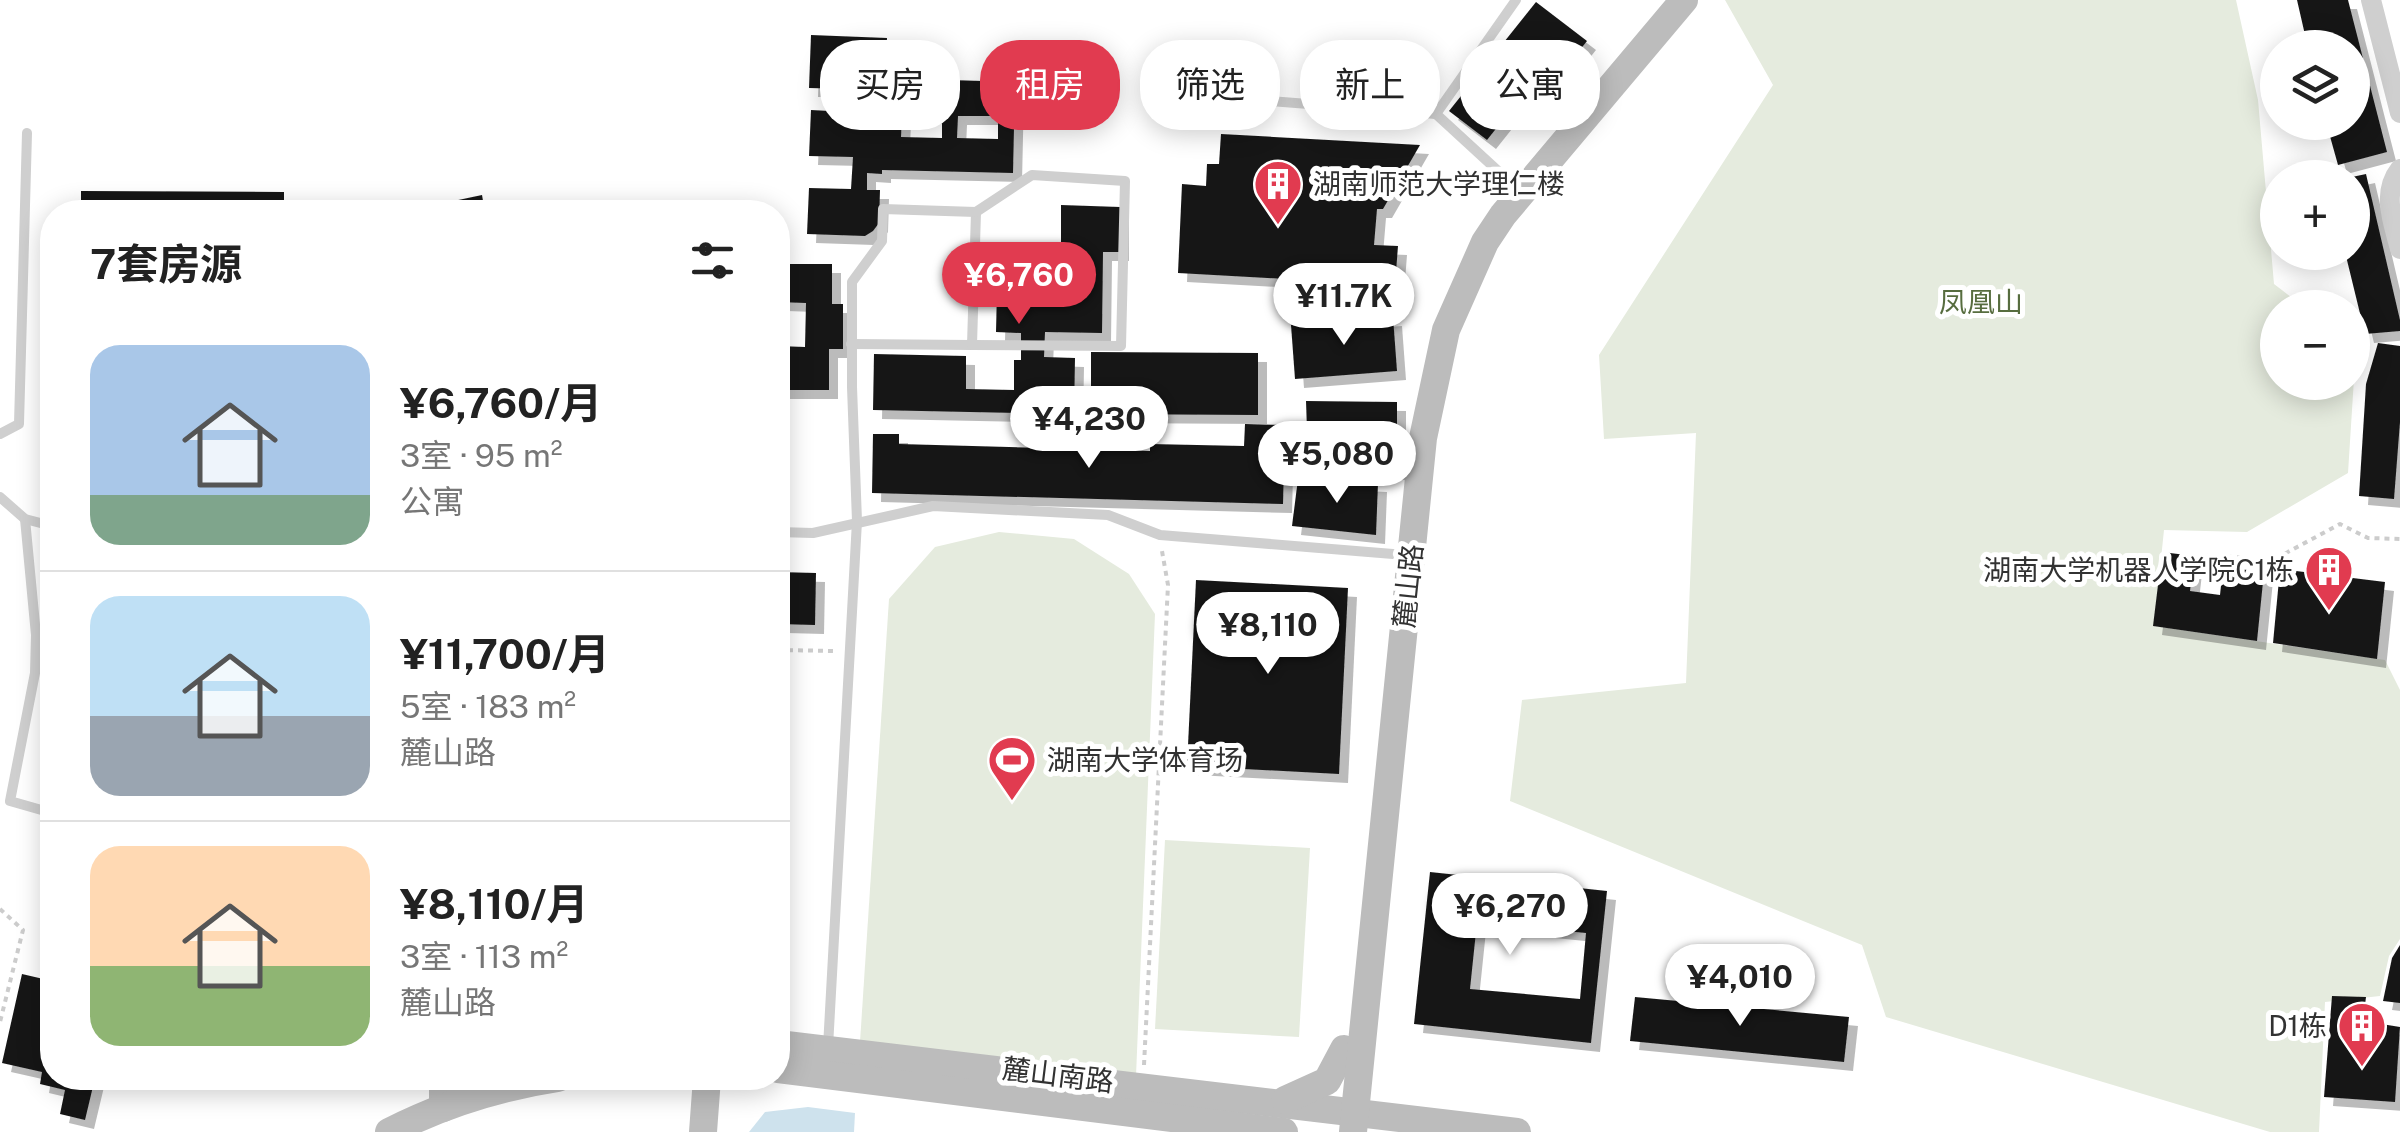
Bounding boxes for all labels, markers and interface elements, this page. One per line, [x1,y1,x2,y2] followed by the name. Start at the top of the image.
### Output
[2260,30,2370,400] map controls
[2260,30,2370,140] button: layers
[820,40,960,130] chip: 买房
[980,40,1120,130] chip: 租房
[1140,40,1280,130] chip: 筛选
[1300,40,1440,130] chip: 新上
[1460,40,1600,130] chip: 公寓
[1252,158,1304,226] building icon: 湖南师范大学理仁楼
[2260,160,2370,270] button: +
[1313,167,1565,200] place label: 湖南师范大学理仁楼
[685,233,740,288] icon: filters
[90,239,242,288] text: 7套房源
[938,242,1100,327] pin: ¥6,760
[964,256,1074,293] text: ¥6,760
[1263,263,1425,348] pin: ¥11.7K
[1295,277,1393,314] text: ¥11.7K
[1939,285,2023,318] park label: 凤凰山
[2260,290,2370,400] button: −
[400,378,602,427] text: ¥6,760/月
[170,385,290,505] icon: home
[1008,386,1170,471] pin: ¥4,230
[1032,400,1146,437] text: ¥4,230
[1256,421,1418,506] pin: ¥5,080
[1280,435,1394,472] text: ¥5,080
[400,437,563,474] text: 3室 · 95 m²
[400,483,464,520] text: 公寓
[1387,542,1428,629] street label: 麓山路
[2303,544,2355,612] building icon: 湖南大学机器人学院C1栋
[1983,553,2294,586] place label: 湖南大学机器人学院C1栋
[1187,592,1349,677] pin: ¥8,110
[1218,606,1318,643] text: ¥8,110
[400,629,610,678] text: ¥11,700/月
[170,636,290,756] icon: home
[400,688,576,725] text: 5室 · 183 m²
[400,734,496,771] text: 麓山路
[986,734,1038,802] sports icon: 湖南大学体育场
[1047,743,1243,776] place label: 湖南大学体育场
[1429,873,1591,958] pin: ¥6,270
[400,879,589,928] text: ¥8,110/月
[170,886,290,1006] icon: home
[1454,887,1566,924] text: ¥6,270
[400,938,568,975] text: 3室 · 113 m²
[1659,944,1821,1029] pin: ¥4,010
[1687,958,1793,995] text: ¥4,010
[400,984,496,1021] text: 麓山路
[2336,1000,2388,1068] building icon: D1栋
[2268,1009,2327,1042] place label: D1栋
[1000,1051,1116,1098] street label: 麓山南路

